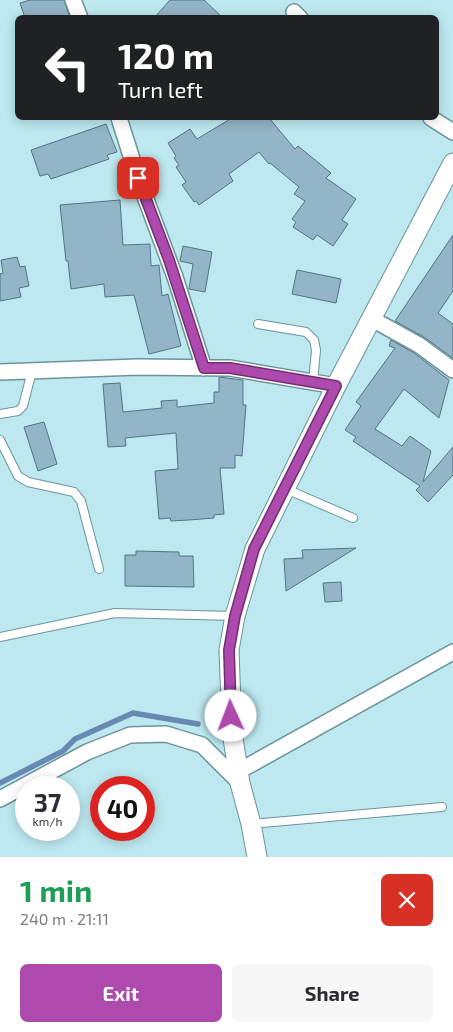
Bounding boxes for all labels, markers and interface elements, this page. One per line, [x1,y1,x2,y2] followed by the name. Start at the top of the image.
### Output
[118,34,214,76] text: 120 m
[35,35,100,100] icon: left
[118,76,203,102] text: Turn left
[117,157,159,199] pin
[124,164,152,192] icon: arrive
[204,689,256,741] position arrow
[90,776,155,841] speed limit sign: 40
[34,787,61,817] text: 37
[33,814,62,828] text: km/h
[20,872,92,908] text: 1 min
[381,874,433,926] button: close
[20,909,109,928] text: 240 m · 21:11
[20,964,222,1022] button: Exit
[232,964,433,1022] button: Share

